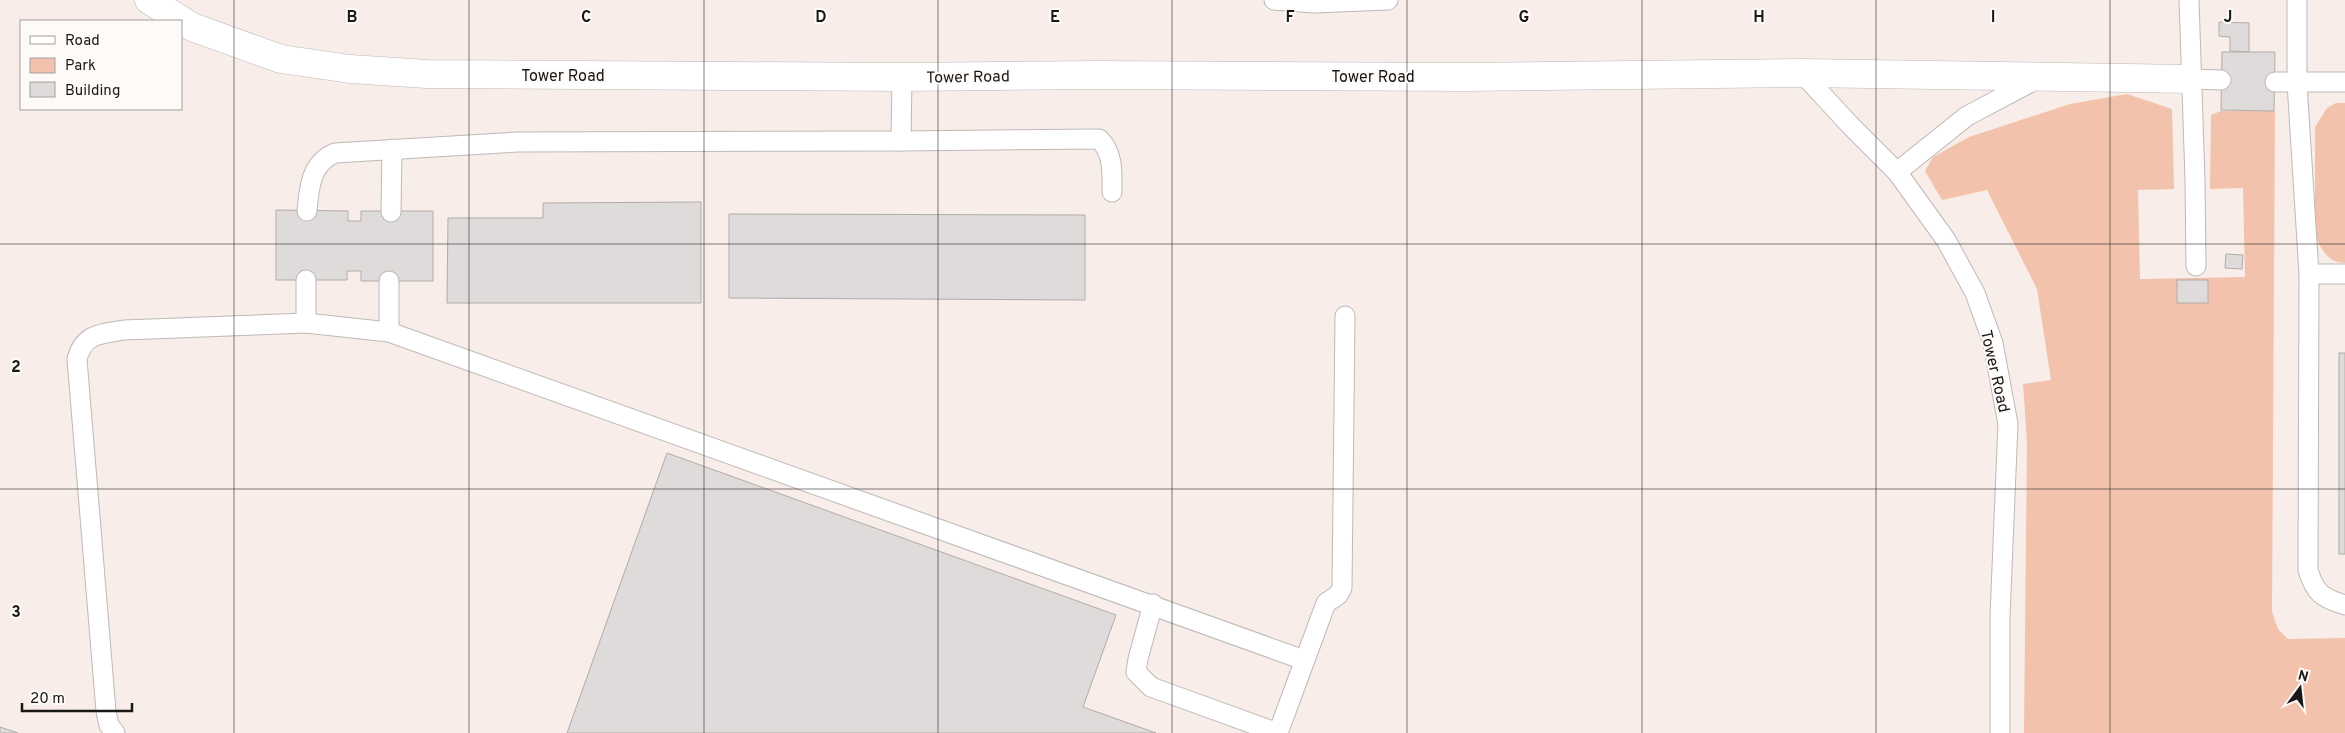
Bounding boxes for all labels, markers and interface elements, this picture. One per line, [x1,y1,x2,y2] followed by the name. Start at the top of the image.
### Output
[346,8,358,28] text: B
[581,8,591,28] text: C
[815,8,827,28] text: D
[1050,8,1060,28] text: E
[1285,8,1295,28] text: F
[1519,8,1529,28] text: G
[1753,8,1765,28] text: H
[1991,8,1995,28] text: I
[2224,8,2232,28] text: J
[20,20,182,110] legend
[65,32,100,51] text: Road
[65,57,96,76] text: Park
[521,67,605,87] street label: Tower Road
[926,67,1010,89] street label: Tower Road
[1331,68,1415,88] street label: Tower Road
[65,82,120,101] text: Building
[1975,328,2013,414] street label: Tower Road
[11,358,21,378] text: 2
[11,603,21,623] text: 3
[2275,663,2325,713] north arrow
[2296,667,2310,686] text: N
[22,680,132,712] scale bar
[30,690,65,709] text: 20 m

